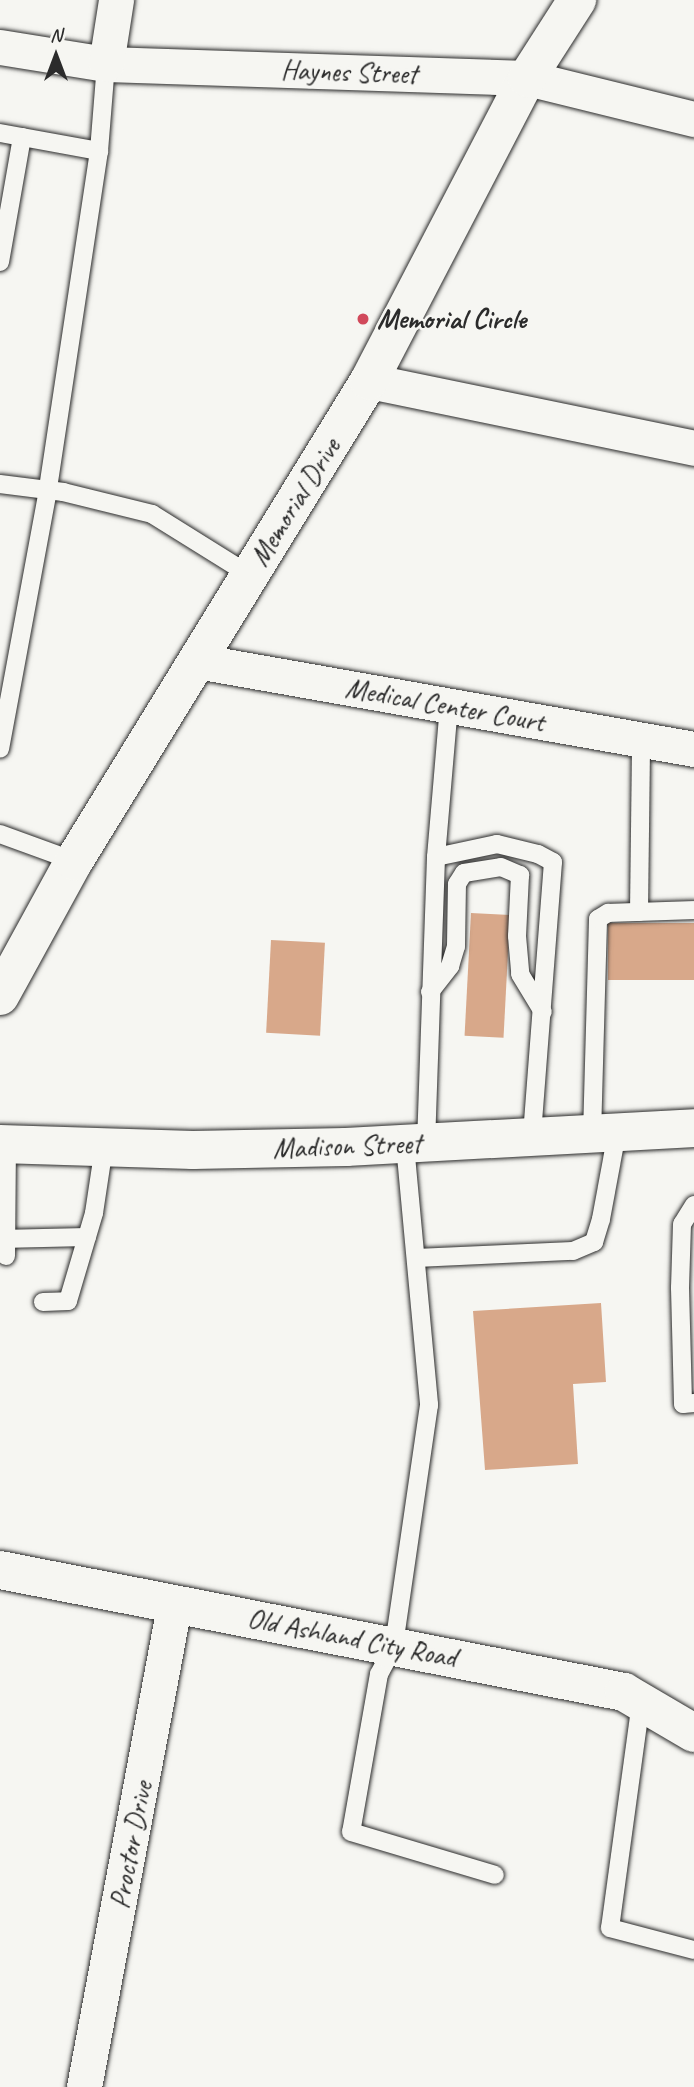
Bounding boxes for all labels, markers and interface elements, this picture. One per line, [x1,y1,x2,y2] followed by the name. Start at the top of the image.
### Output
[21,21,91,91] north arrow
[50,23,62,47] text: N
[280,53,418,91] street label: Haynes Street
[377,302,526,336] place label: Memorial Circle
[355,311,371,327] marker: Memorial Circle
[243,432,347,572] street label: Memorial Drive
[343,671,547,739] street label: Medical Center Court
[272,1127,422,1165] street label: Madison Street
[245,1601,459,1675] street label: Old Ashland City Road
[102,1778,160,1912] street label: Proctor Drive

